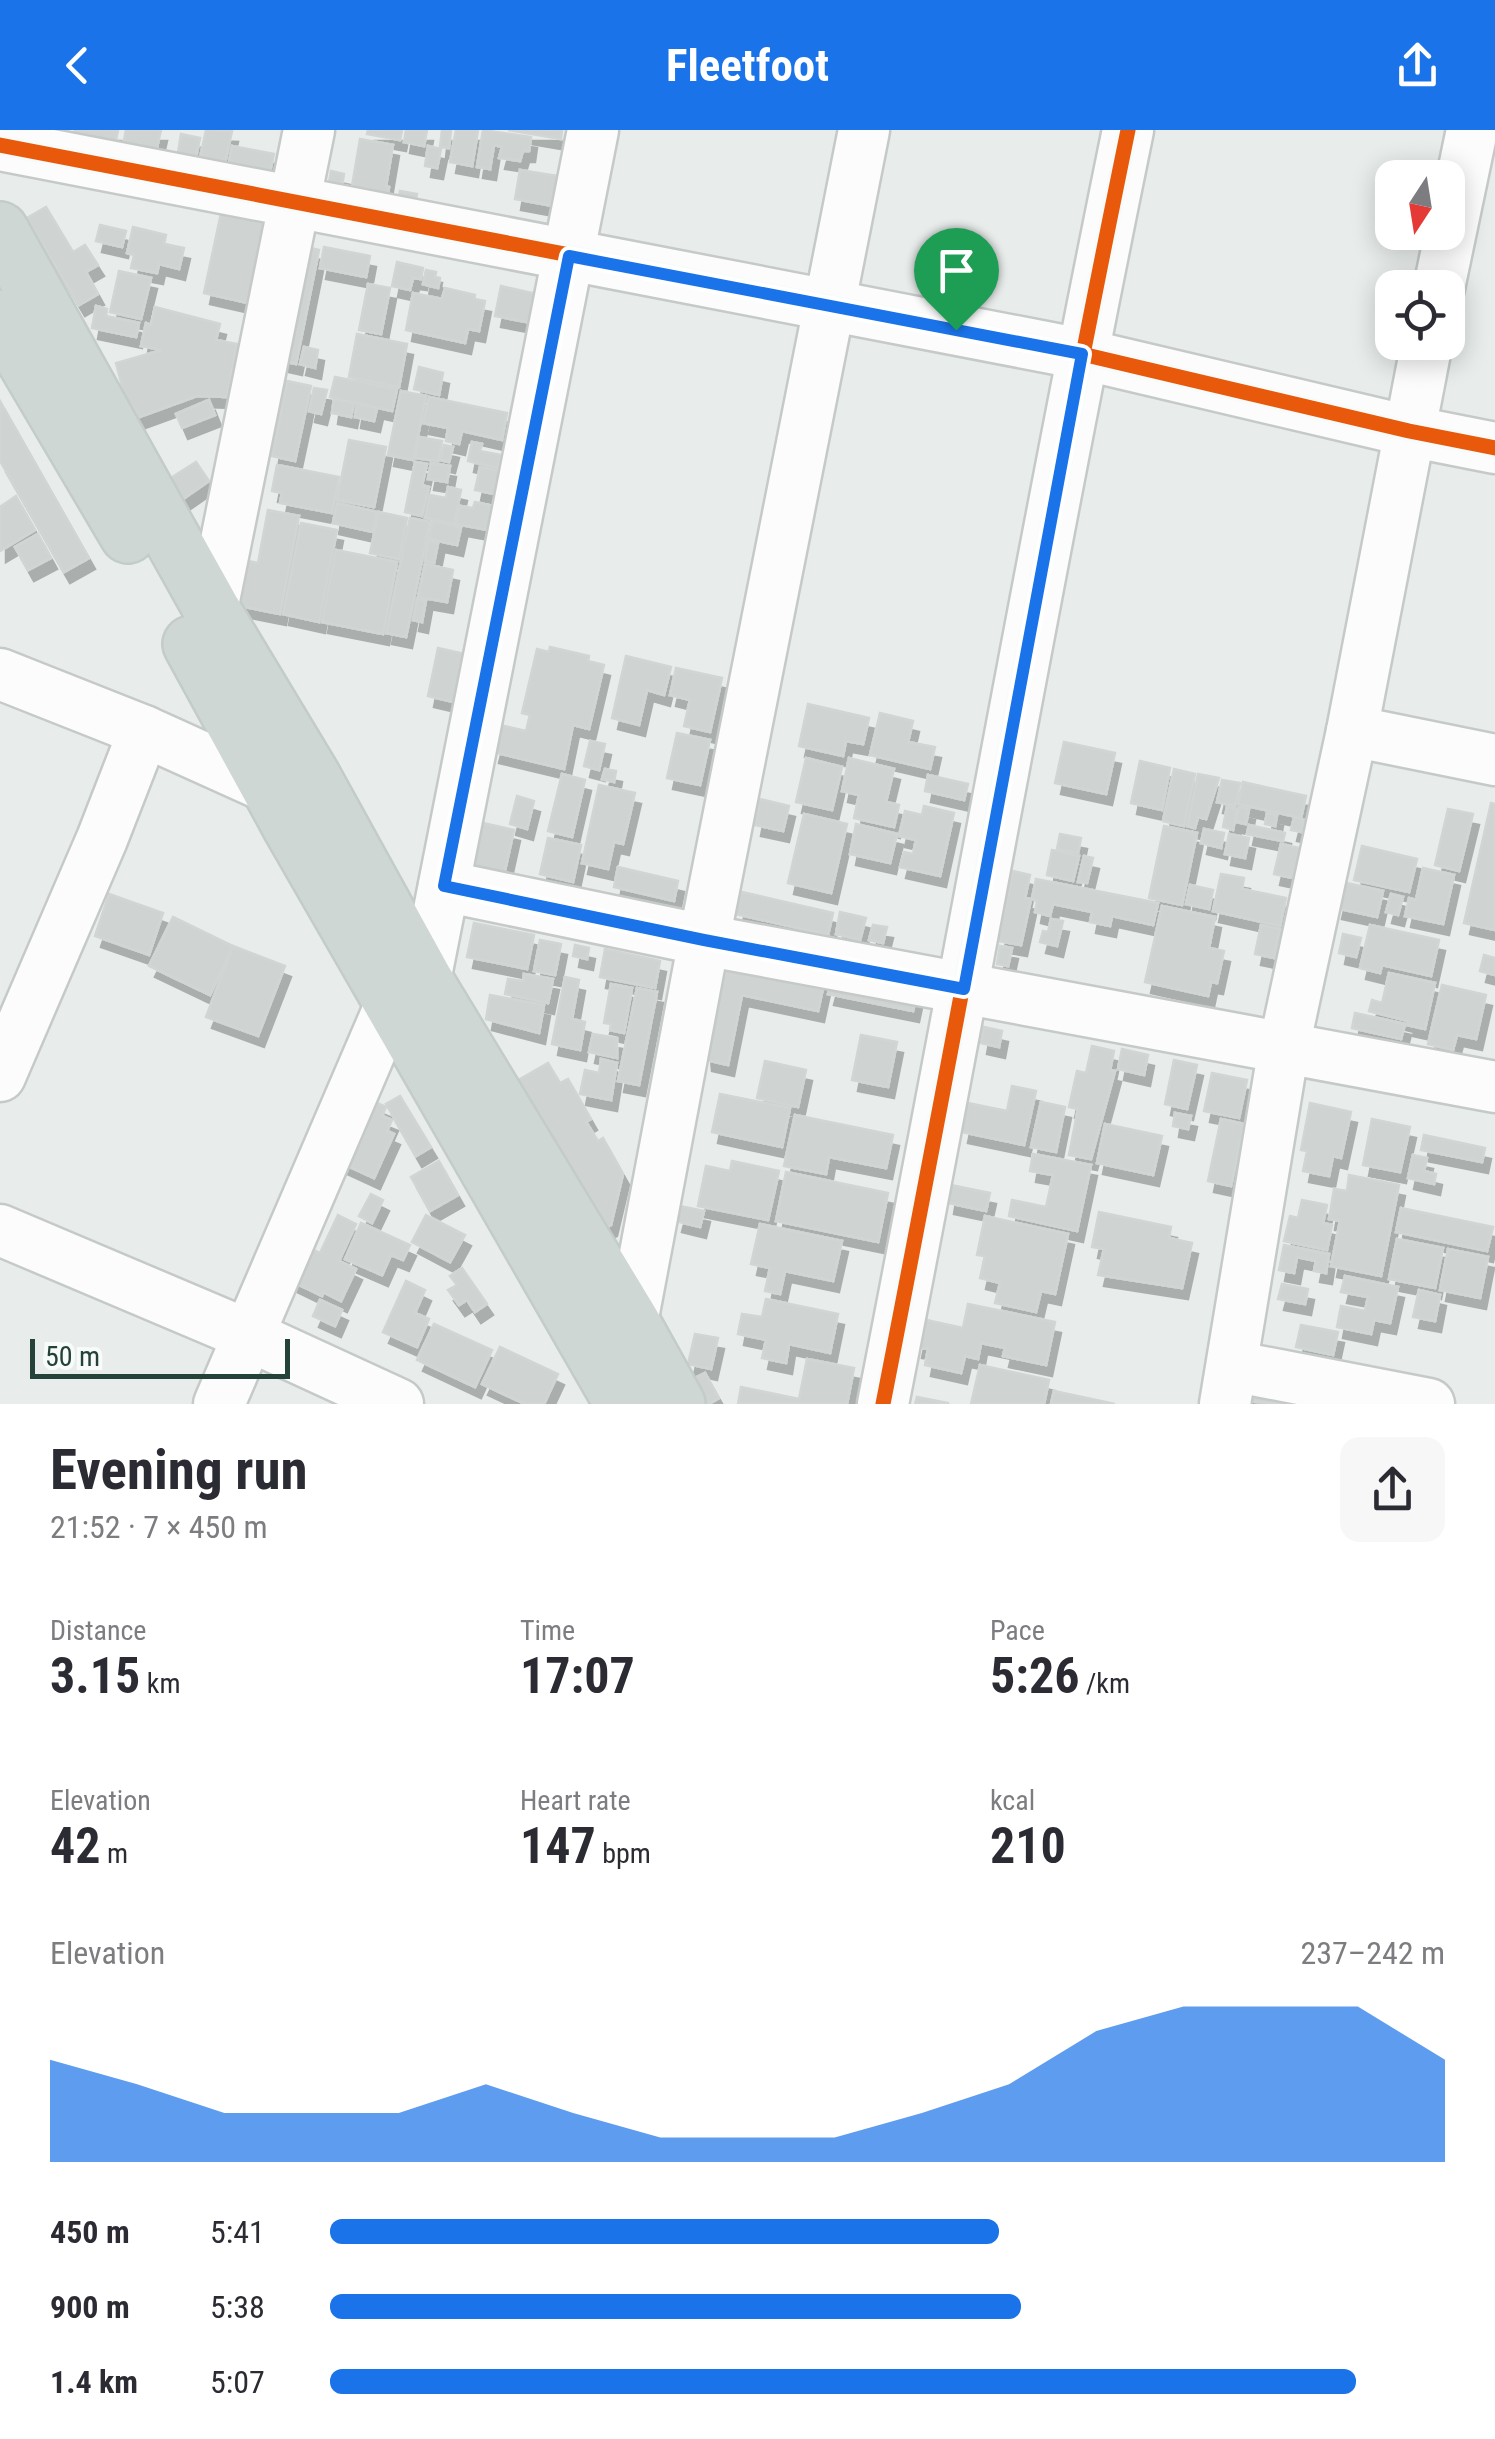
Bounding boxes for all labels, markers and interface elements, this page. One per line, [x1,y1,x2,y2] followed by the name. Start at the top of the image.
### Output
[50,38,105,93] icon: back
[1390,38,1445,93] icon: share
[666,39,829,92] text: Fleetfoot
[1375,160,1465,250] north arrow
[1375,160,1465,360] map controls
[914,228,999,331] pin
[929,243,984,298] icon: arrive
[1375,270,1465,360] button: locate
[30,1334,290,1378] scale bar
[45,1340,100,1373] text: 50 m
[1340,1437,1445,1542] button: share
[50,1438,308,1502] text: Evening run
[50,1508,268,1546] text: 21:52 · 7 × 450 m
[50,1614,147,1647] text: Distance
[520,1614,575,1647] text: Time
[990,1614,1045,1647] text: Pace
[50,1647,140,1705] text: 3.15
[520,1647,635,1705] text: 17:07
[990,1647,1079,1705] text: 5:26
[140,1667,180,1700] text: km
[1079,1667,1130,1700] text: /km
[50,1784,151,1817] text: Elevation
[520,1784,631,1817] text: Heart rate
[990,1784,1035,1817] text: kcal
[50,1817,101,1875] text: 42
[520,1817,596,1875] text: 147
[990,1817,1066,1875] text: 210
[101,1837,128,1870] text: m
[596,1837,651,1870] text: bpm
[50,1934,165,1972] text: Elevation
[1300,1934,1445,1972] text: 237–242 m
[50,2213,130,2251] text: 450 m
[210,2213,265,2251] text: 5:41
[50,2288,130,2326] text: 900 m
[210,2288,265,2326] text: 5:38
[50,2363,138,2401] text: 1.4 km
[210,2363,265,2401] text: 5:07

